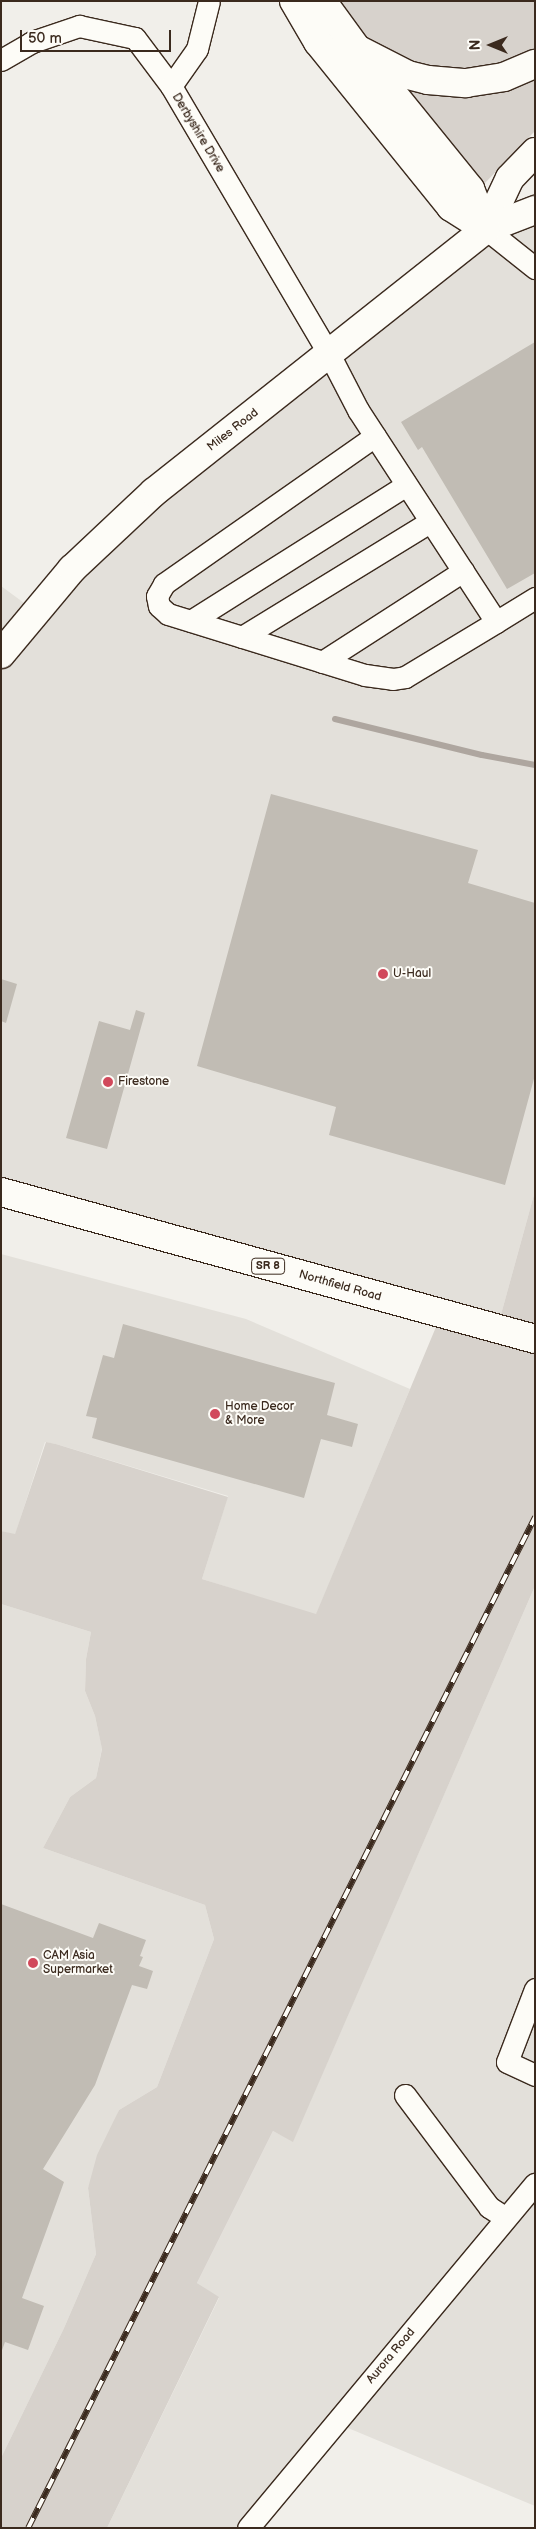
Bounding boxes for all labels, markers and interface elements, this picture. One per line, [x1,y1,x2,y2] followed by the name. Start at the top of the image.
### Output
[22,20,174,52] scale bar
[466,20,516,70] north arrow
[28,29,62,48] text: 50 m
[467,40,484,50] text: N
[169,91,227,175] street label: Derbyshire Drive
[205,406,261,454] street label: Miles Road
[393,967,431,981] place label: U-Haul
[377,968,389,980] marker: U-Haul
[118,1075,169,1089] place label: Firestone
[102,1076,114,1088] marker: Firestone
[250,1258,286,1274] road number: SR 8
[297,1267,383,1305] street label: Northfield Road
[225,1400,294,1428] place label: Home Decor & More
[209,1408,221,1420] marker: Home Decor & More
[43,1949,113,1977] place label: CAM Asia Supermarket
[27,1957,39,1969] marker: CAM Asia Supermarket
[364,2325,418,2387] street label: Aurora Road

